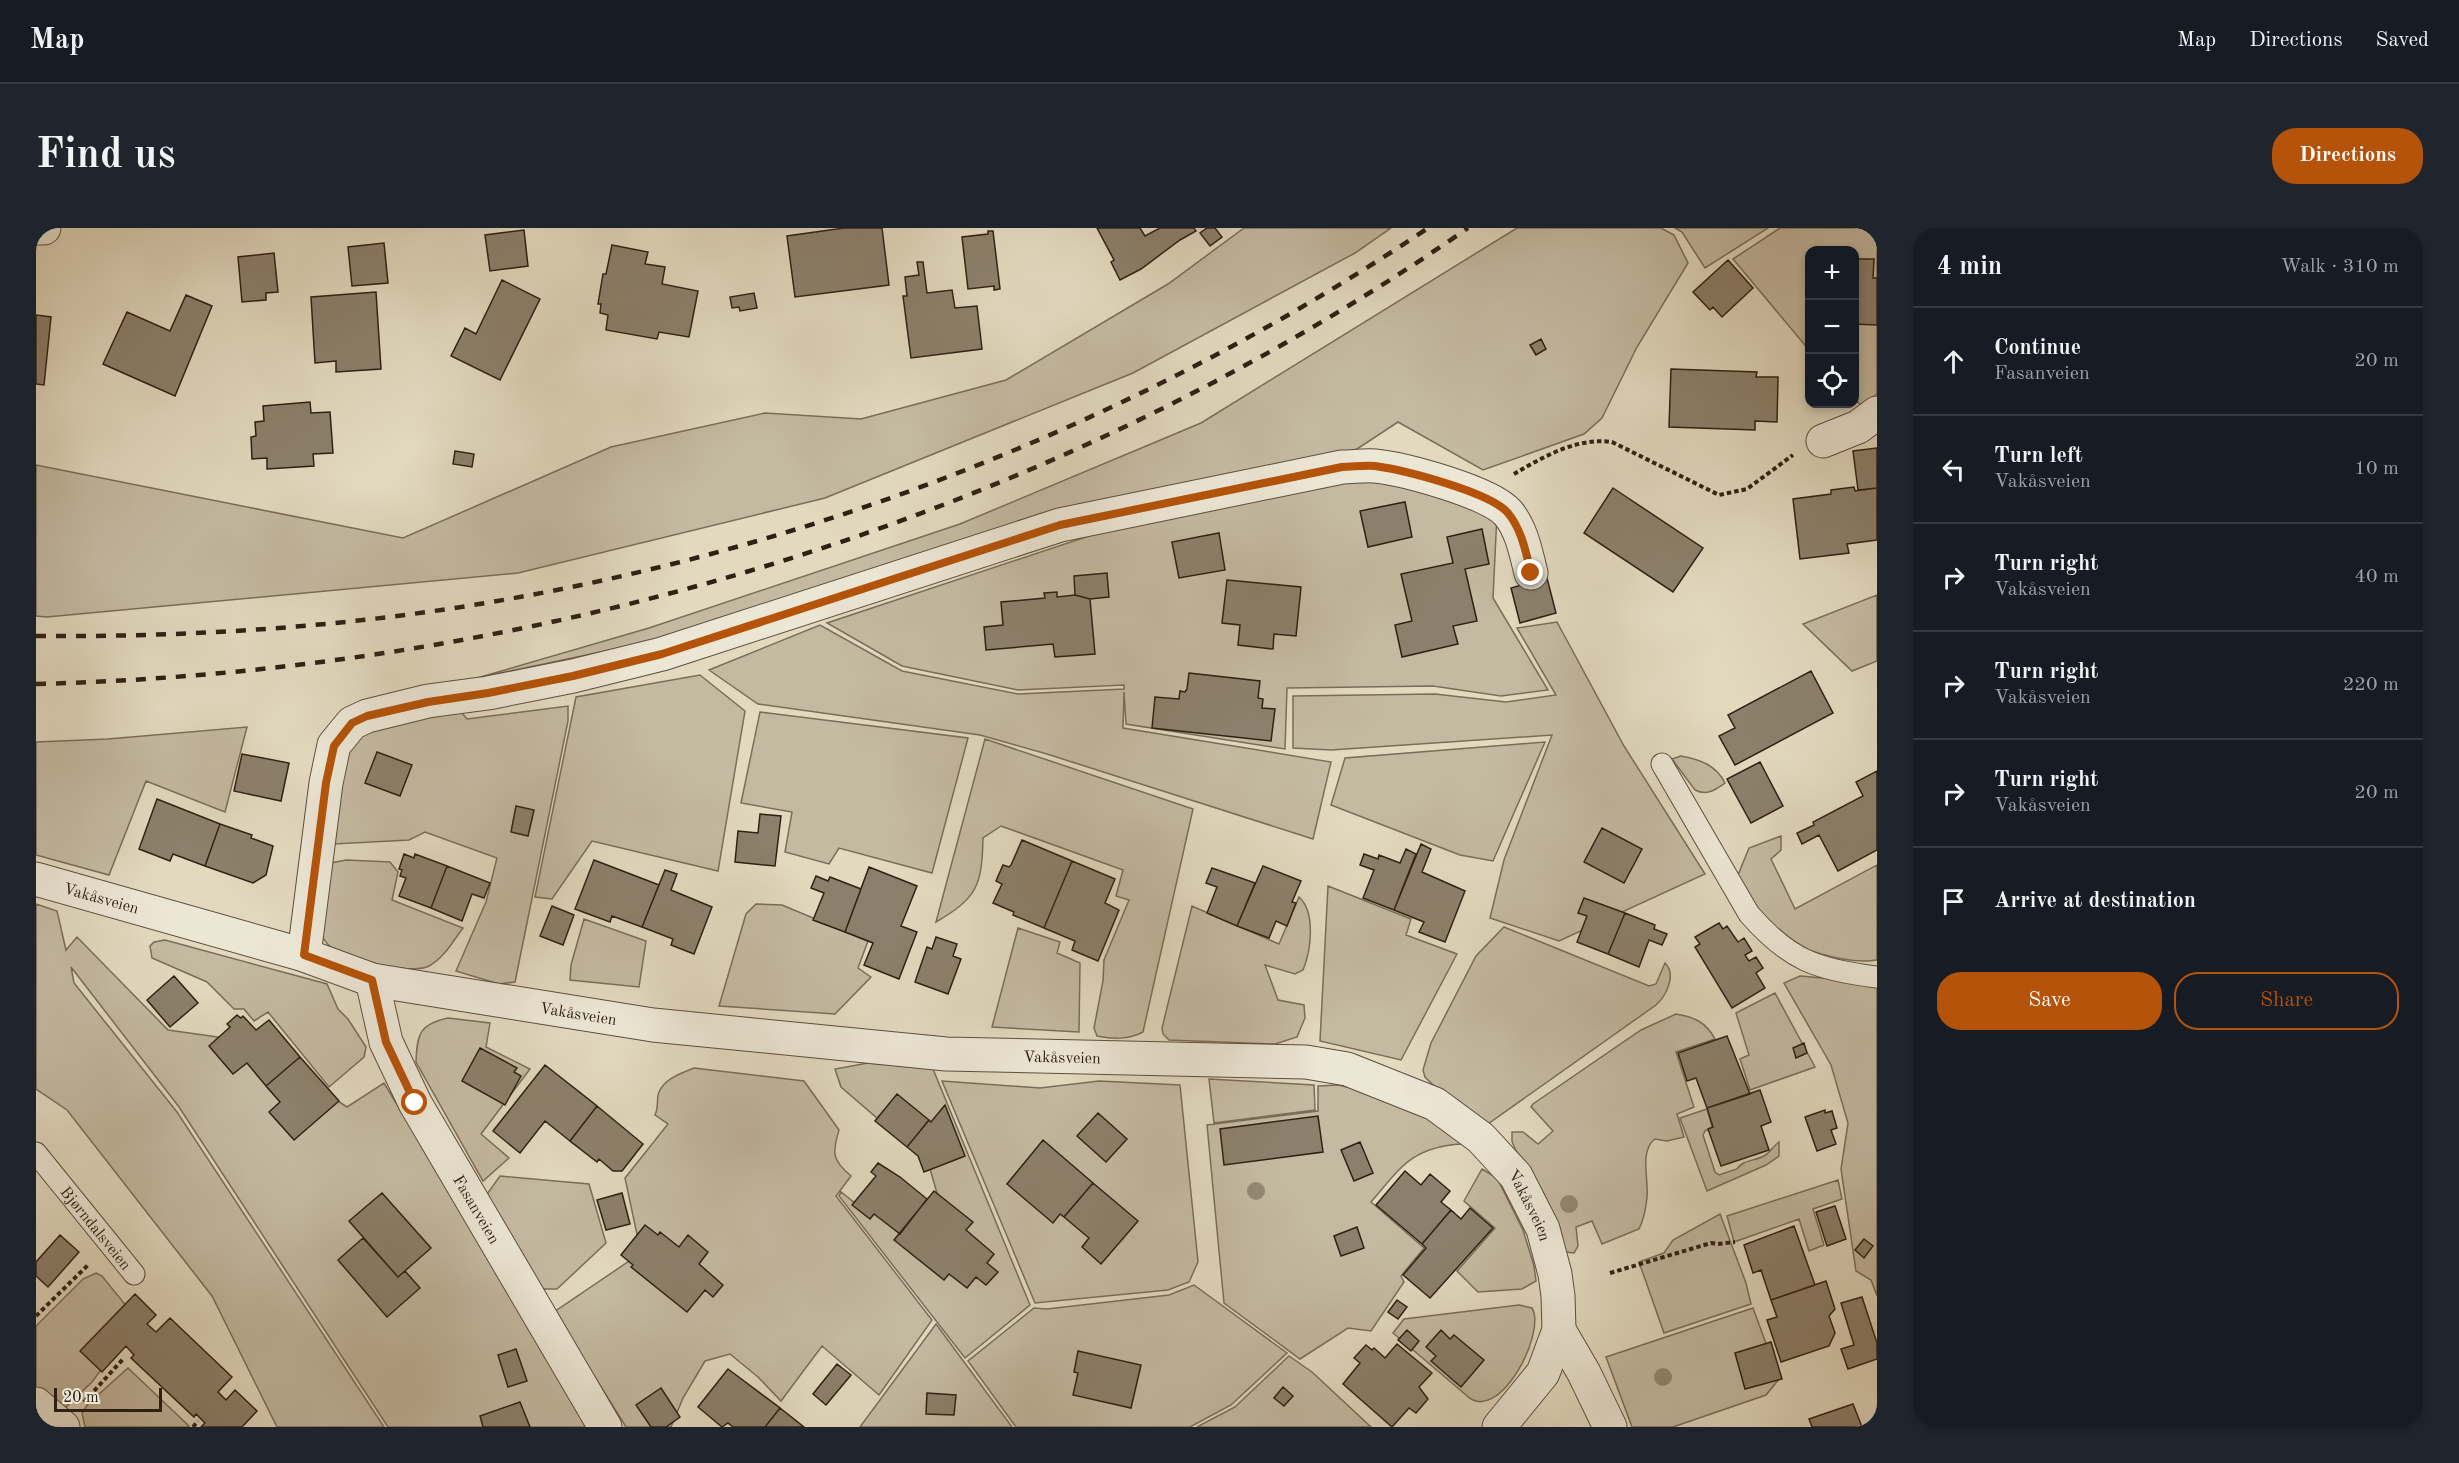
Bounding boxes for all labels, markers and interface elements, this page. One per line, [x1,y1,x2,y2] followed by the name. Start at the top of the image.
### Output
[30,27,84,55] text: Map
[2177,30,2216,51] text: Map
[2249,30,2343,51] text: Directions
[2376,30,2429,51] text: Saved
[2272,128,2423,184] button: Directions
[36,135,175,177] text: Find us
[1805,246,1859,408] map controls
[1805,246,1859,300] button: +
[1937,254,2002,280] text: 4 min
[2280,257,2399,277] text: Walk · 310 m
[1805,300,1859,354] button: −
[1994,337,2081,359] text: Continue
[1937,345,1970,378] icon: ahead
[2354,351,2399,371] text: 20 m
[1805,354,1859,408] button: locate
[1994,364,2090,384] text: Fasanveien
[1994,445,2083,467] text: Turn left
[1937,453,1970,486] icon: left
[2354,459,2399,479] text: 10 m
[1994,472,2091,492] text: Vakåsveien
[1994,553,2098,575] text: Turn right
[1517,559,1543,585] route end
[1937,561,1970,594] icon: right
[2354,567,2399,587] text: 40 m
[1994,580,2091,600] text: Vakåsveien
[1994,661,2098,683] text: Turn right
[1937,669,1970,702] icon: right
[2343,675,2399,695] text: 220 m
[1994,688,2091,708] text: Vakåsveien
[1994,769,2098,791] text: Turn right
[1937,777,1970,810] icon: right
[2354,783,2399,803] text: 20 m
[1994,796,2091,816] text: Vakåsveien
[61,881,141,918] street label: Vakåsveien
[1937,885,1970,918] icon: arrive
[1994,890,2196,912] text: Arrive at destination
[1937,972,2162,1030] button: Save
[2174,972,2399,1030] button: Share
[538,1001,618,1029] street label: Vakåsveien
[1023,1050,1101,1067] street label: Vakåsveien
[401,1089,427,1115] route start
[1505,1167,1552,1244] street label: Vakåsveien
[449,1173,502,1247] street label: Fasanveien
[56,1184,134,1274] street label: Bjørndalsveien
[54,1385,162,1412] scale bar
[63,1390,99,1406] text: 20 m

